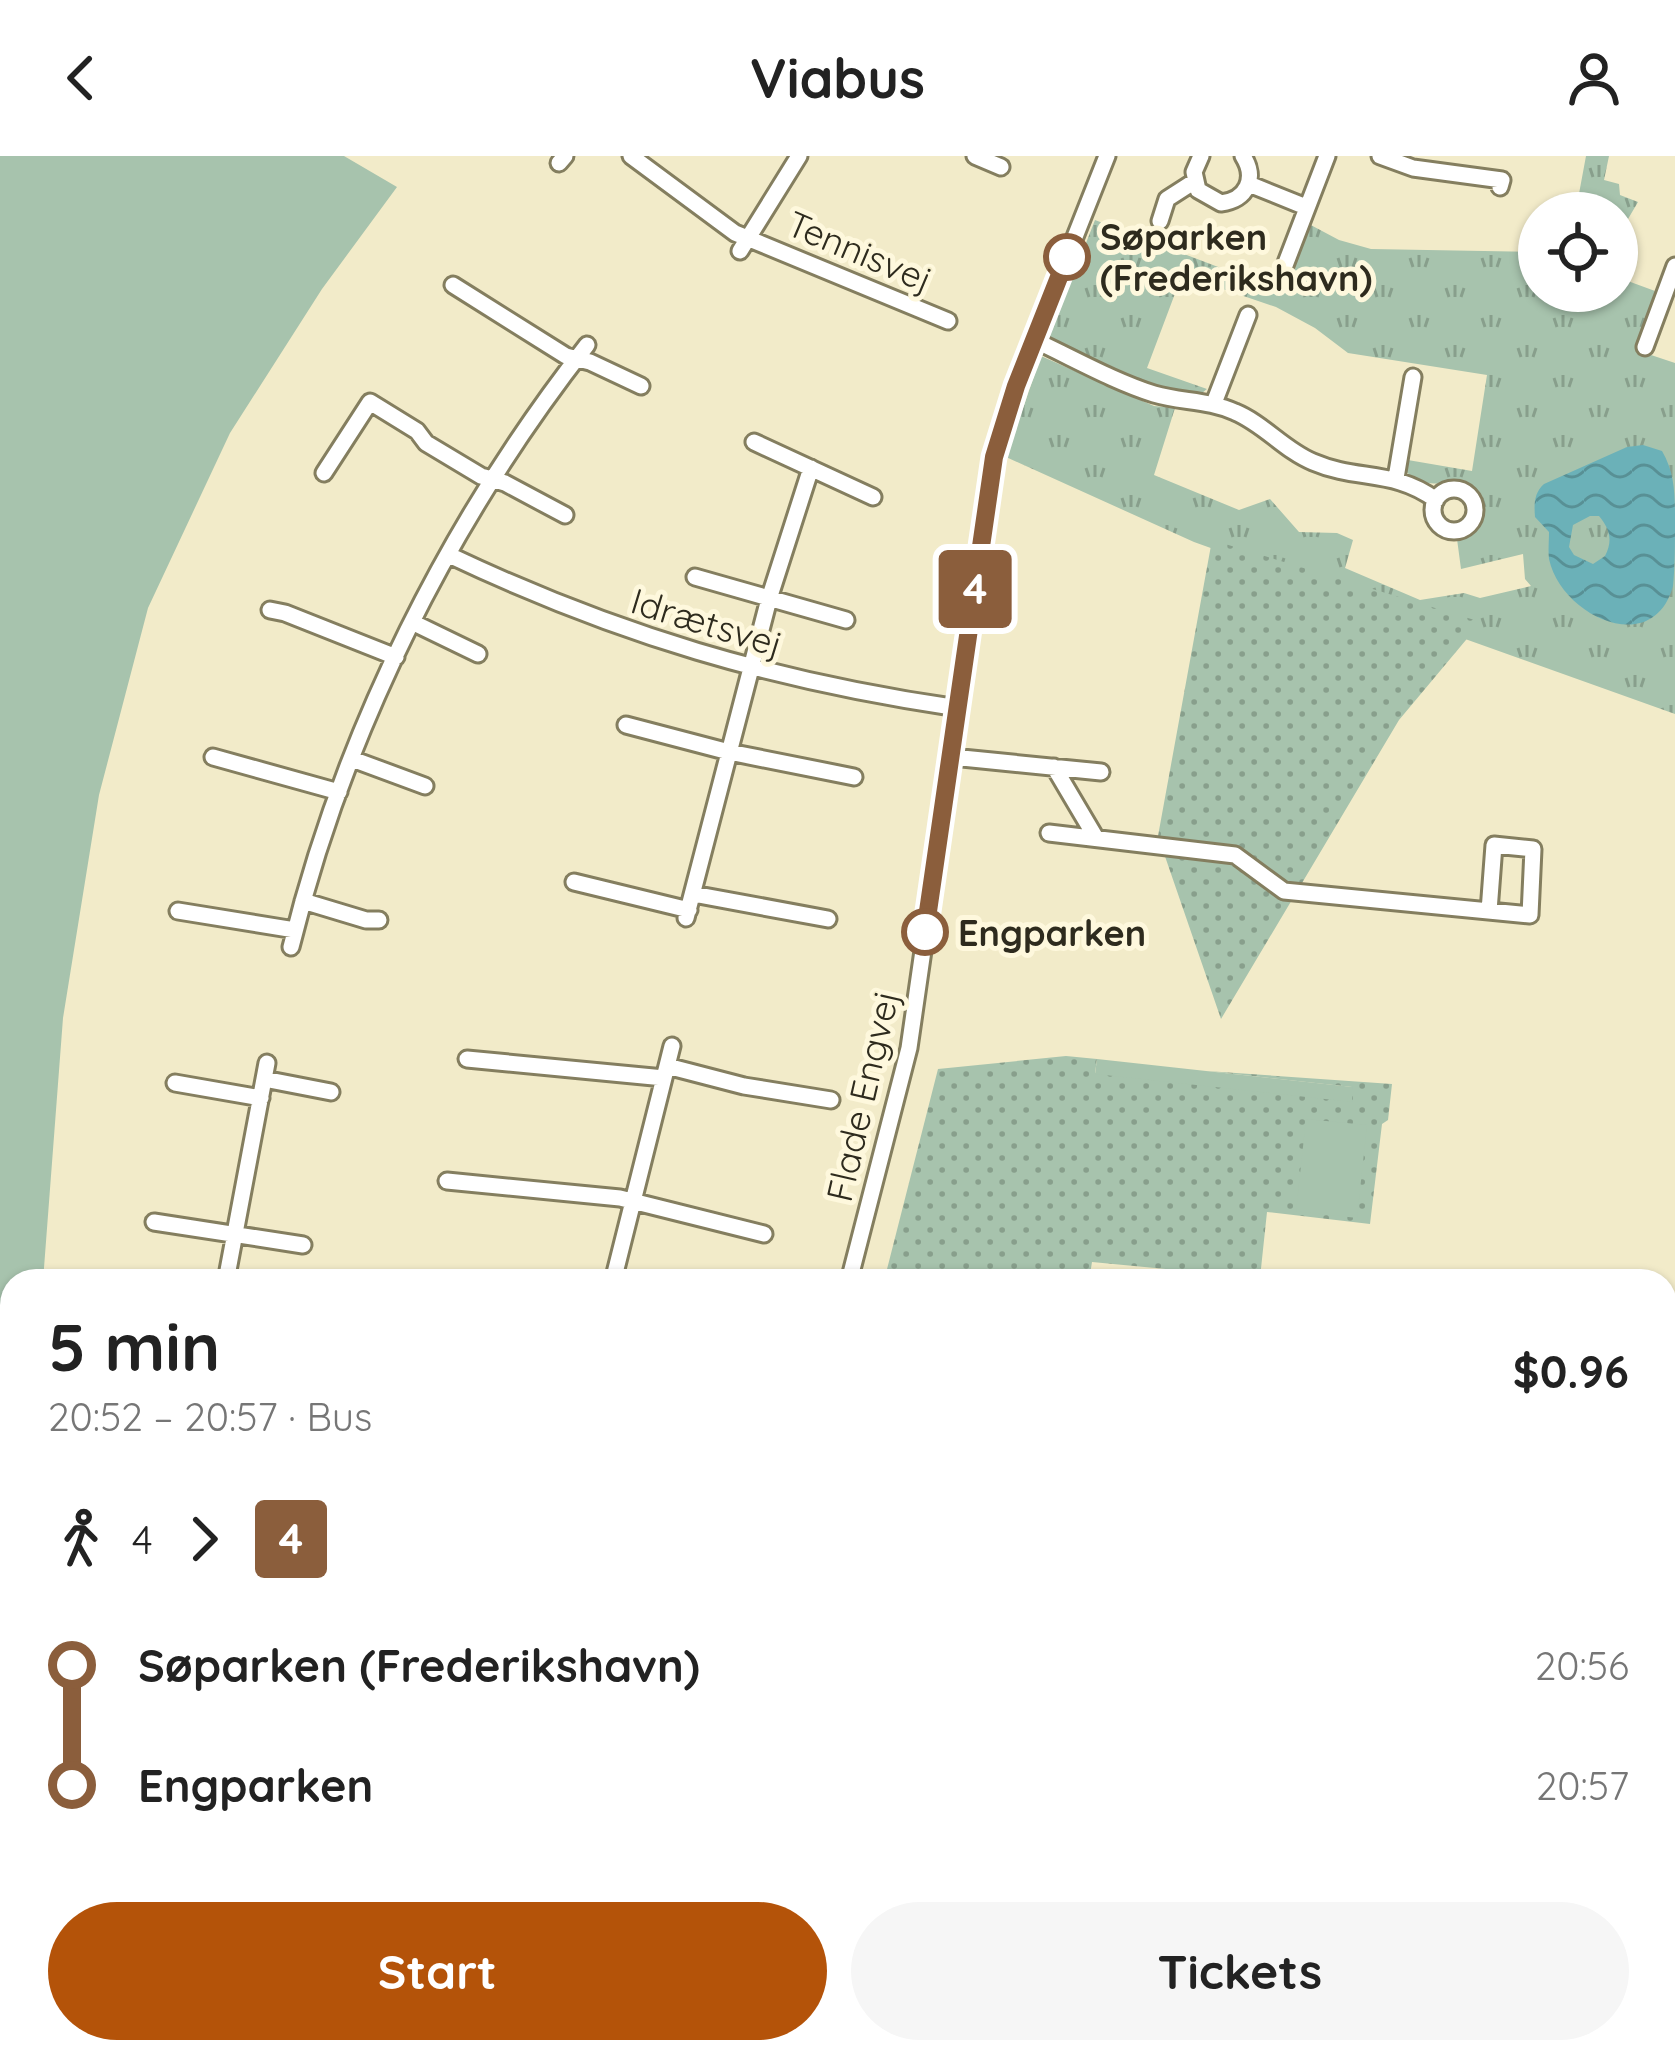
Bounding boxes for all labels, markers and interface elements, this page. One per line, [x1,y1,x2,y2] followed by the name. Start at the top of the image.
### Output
[750,44,925,112] text: Viabus
[48,45,114,111] icon: back
[1561,45,1627,111] icon: person
[1518,192,1638,312] map controls
[1518,192,1638,312] button: locate
[781,200,939,302] street label: Tennisvej
[1100,214,1372,300] place label: Søparken (Frederikshavn)
[1045,235,1089,279] marker: Søparken (Frederikshavn)
[936,550,1014,628] line badge: 4
[963,562,987,615] text: 4
[626,578,788,666] street label: Idrætsvej
[903,910,947,954] marker: Engparken
[958,910,1146,955] place label: Engparken
[816,986,908,1206] street label: Flade Engvej
[48,1305,220,1388] text: 5 min
[1513,1343,1629,1399] text: $0.96
[48,1392,372,1441] text: 20:52 – 20:57 · Bus
[48,1506,114,1572] icon: walk
[171,1506,237,1572] icon: forward
[279,1512,303,1565] text: 4
[132,1515,153,1564] text: 4
[138,1637,700,1693] text: Søparken (Frederikshavn)
[1535,1641,1629,1690] text: 20:56
[138,1757,373,1813] text: Engparken
[1536,1761,1629,1810] text: 20:57
[48,1902,827,2040] button: Start
[851,1902,1629,2040] button: Tickets

